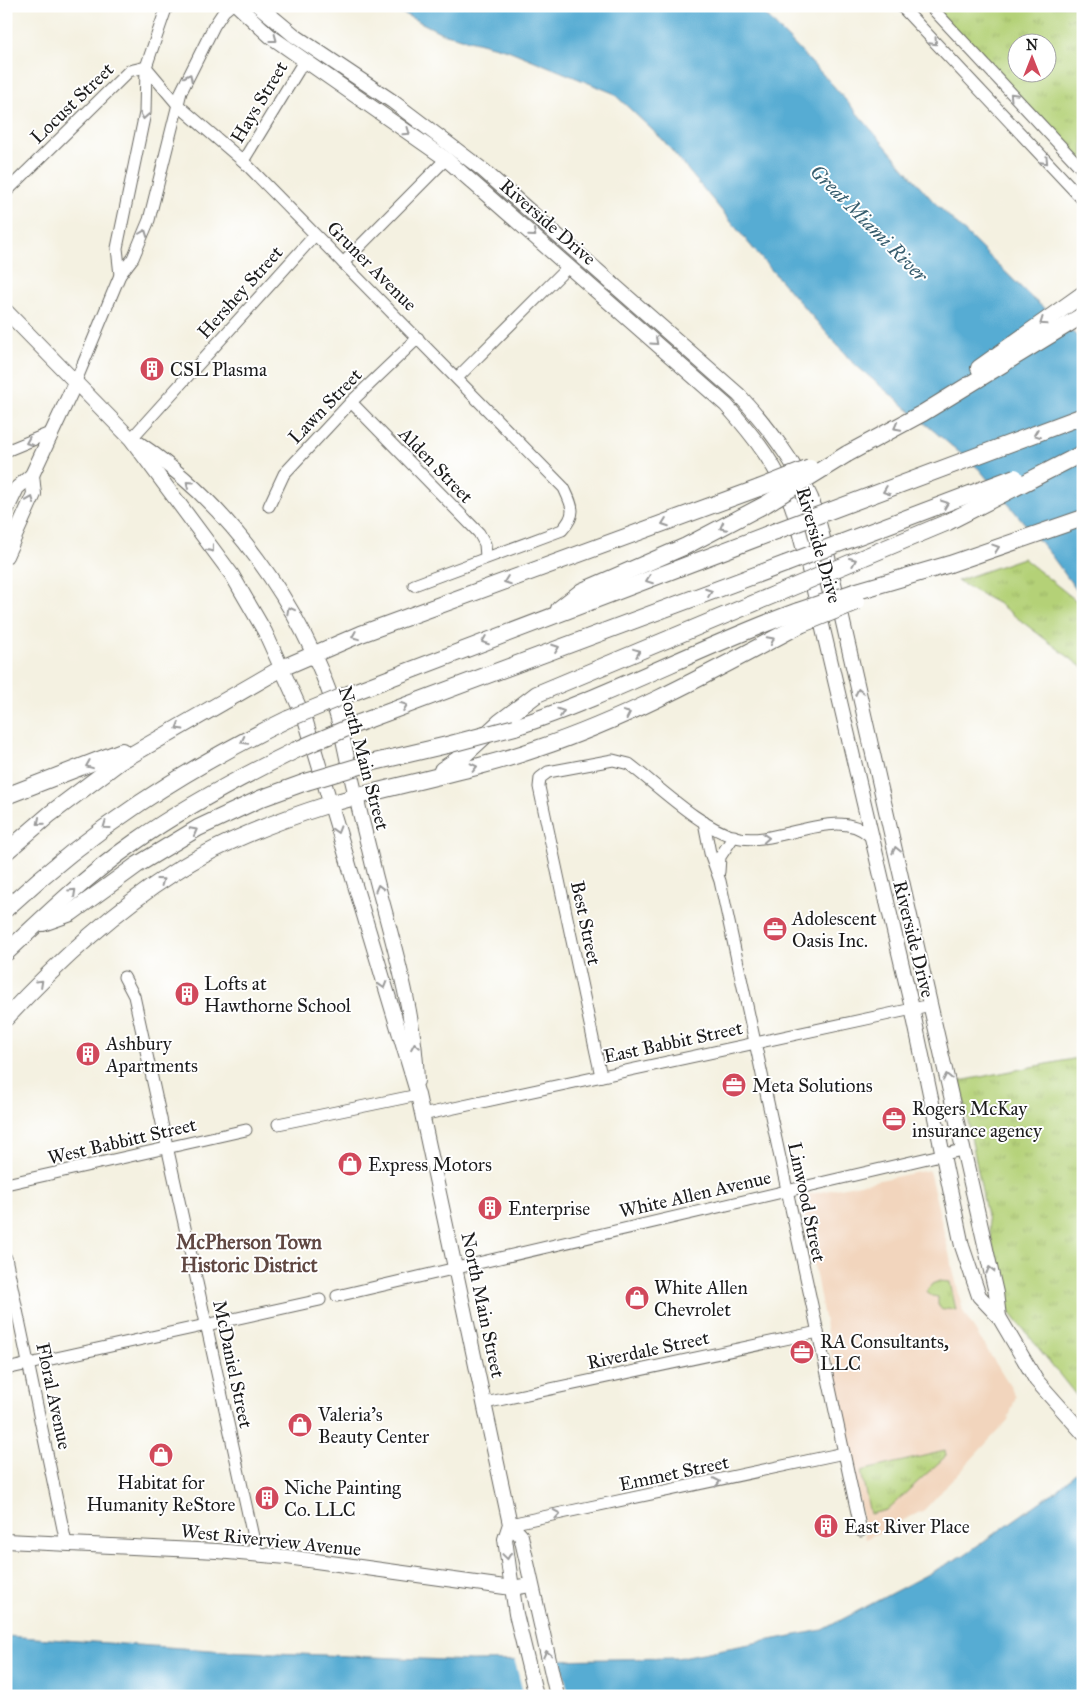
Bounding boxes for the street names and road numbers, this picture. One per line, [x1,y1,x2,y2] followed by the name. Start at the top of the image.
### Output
[26,57,119,148] street label: Locust Street
[226,57,293,147] street label: Hays Street
[495,174,601,270] street label: Riverside Drive
[322,216,422,316] street label: Gruner Avenue
[192,241,288,343] street label: Hershey Street
[283,363,367,449] street label: Lawn Street
[393,421,478,508] street label: Alden Street
[791,484,847,606] street label: Riverside Drive
[334,683,394,833] street label: North Main Street
[888,878,940,1000] street label: Riverside Drive
[566,879,606,967] street label: Best Street
[601,1016,745,1068] street label: East Babbit Street
[45,1113,199,1169] street label: West Babbitt Street
[783,1140,831,1264] street label: Linwood Street
[617,1165,773,1223] street label: White Allen Avenue
[456,1230,510,1380] street label: North Main Street
[208,1298,258,1430] street label: McDaniel Street
[585,1326,711,1374] street label: Riverdale Street
[31,1341,77,1452] street label: Floral Avenue
[617,1450,731,1496] street label: Emmet Street
[180,1519,362,1561] street label: West Riverview Avenue

